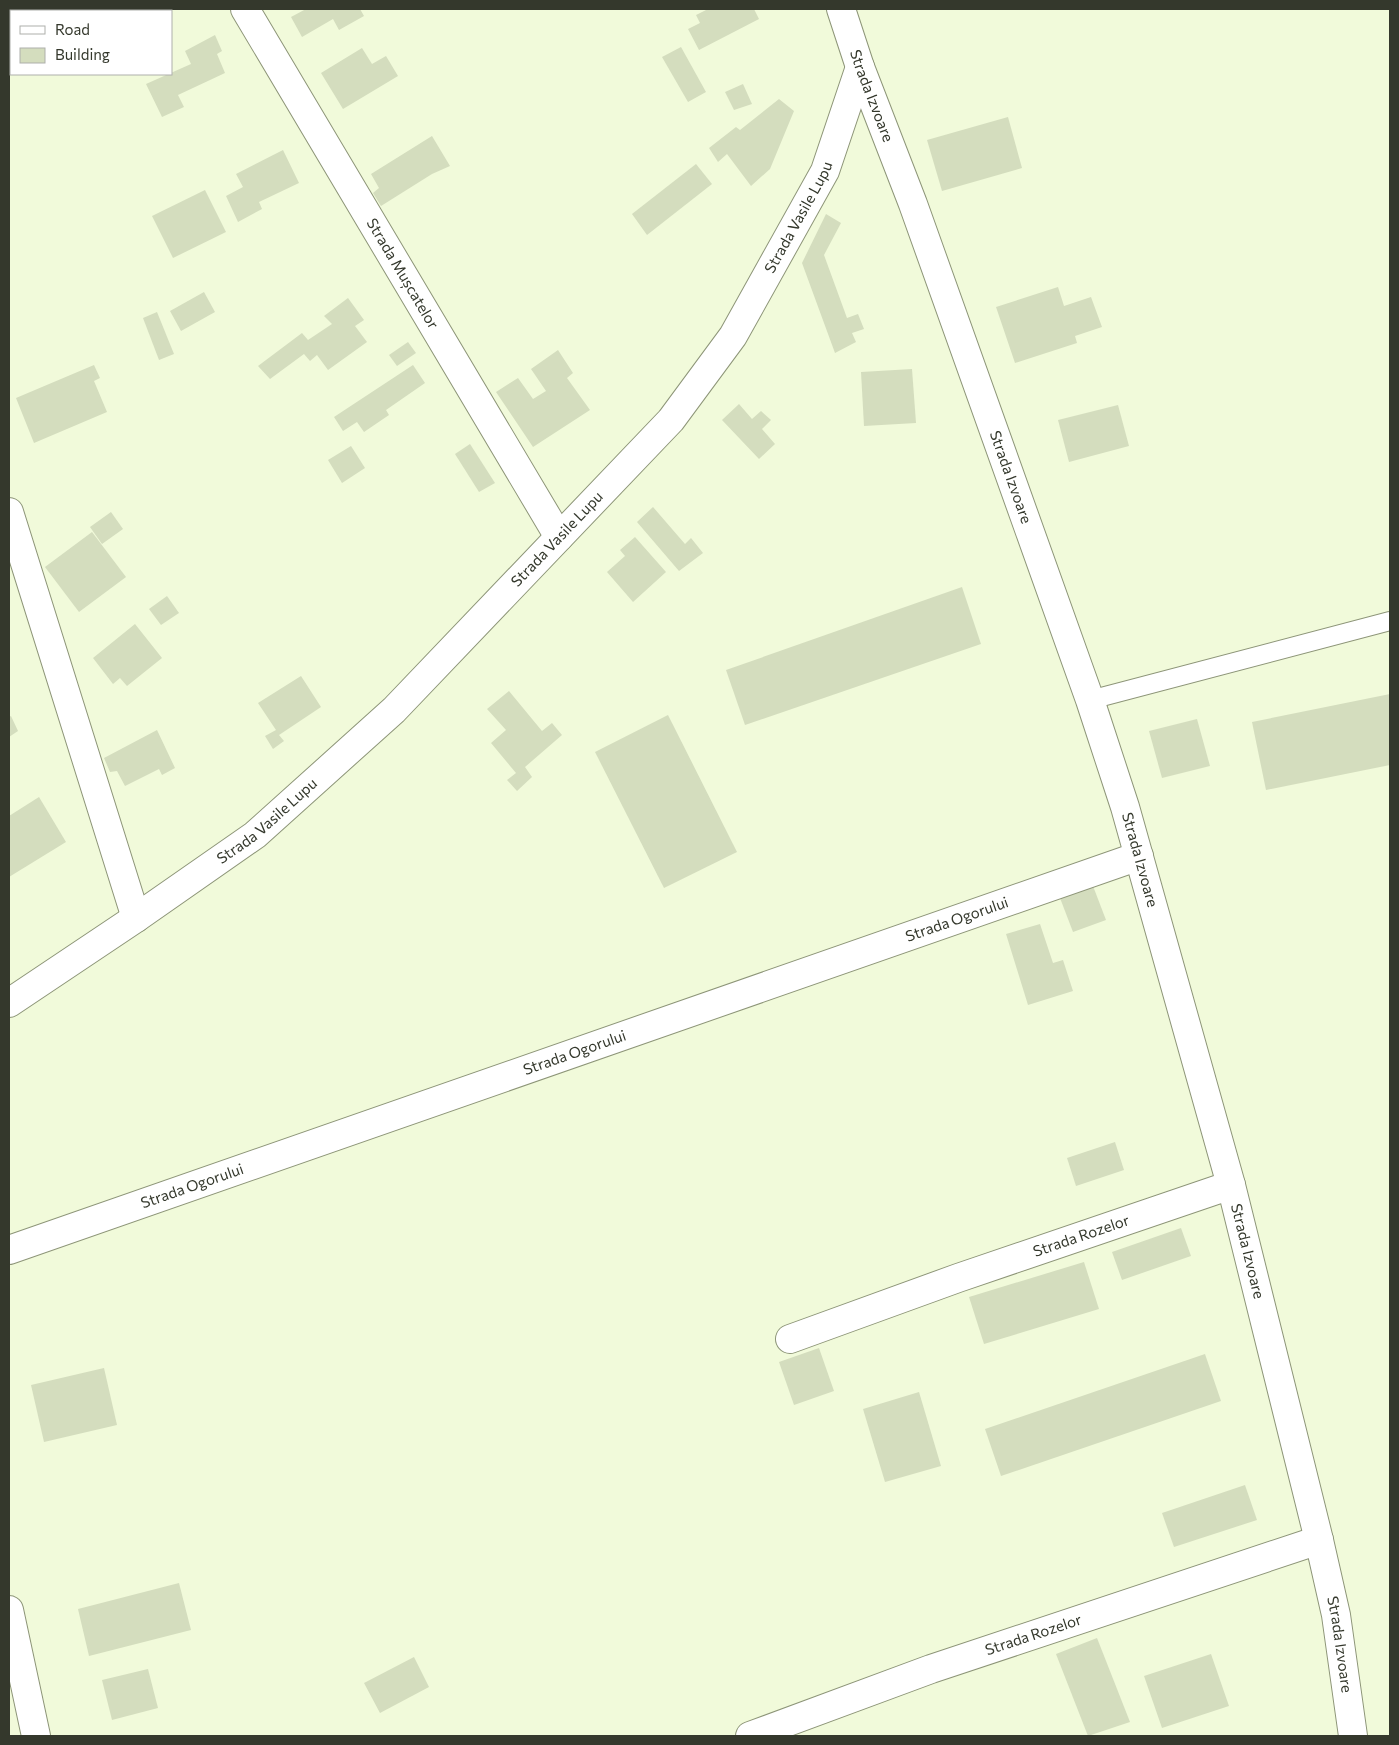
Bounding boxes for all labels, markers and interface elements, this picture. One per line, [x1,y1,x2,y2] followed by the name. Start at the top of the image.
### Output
[10,10,172,75] legend
[55,20,90,38] text: Road
[55,45,110,63] text: Building
[847,47,898,144] street label: Strada Izvoare
[760,159,836,276] street label: Strada Vasile Lupu
[363,215,443,332] street label: Strada Mușcatelor
[987,428,1036,526] street label: Strada Izvoare
[507,487,606,590] street label: Strada Vasile Lupu
[213,774,320,867] street label: Strada Vasile Lupu
[1119,810,1163,909] street label: Strada Izvoare
[903,892,1010,945] street label: Strada Ogorului
[521,1026,628,1078] street label: Strada Ogorului
[138,1159,246,1211] street label: Strada Ogorului
[1228,1202,1269,1301] street label: Strada Izvoare
[1030,1210,1131,1260] street label: Strada Rozelor
[1324,1594,1357,1694] street label: Strada Izvoare
[983,1610,1084,1658] street label: Strada Rozelor

